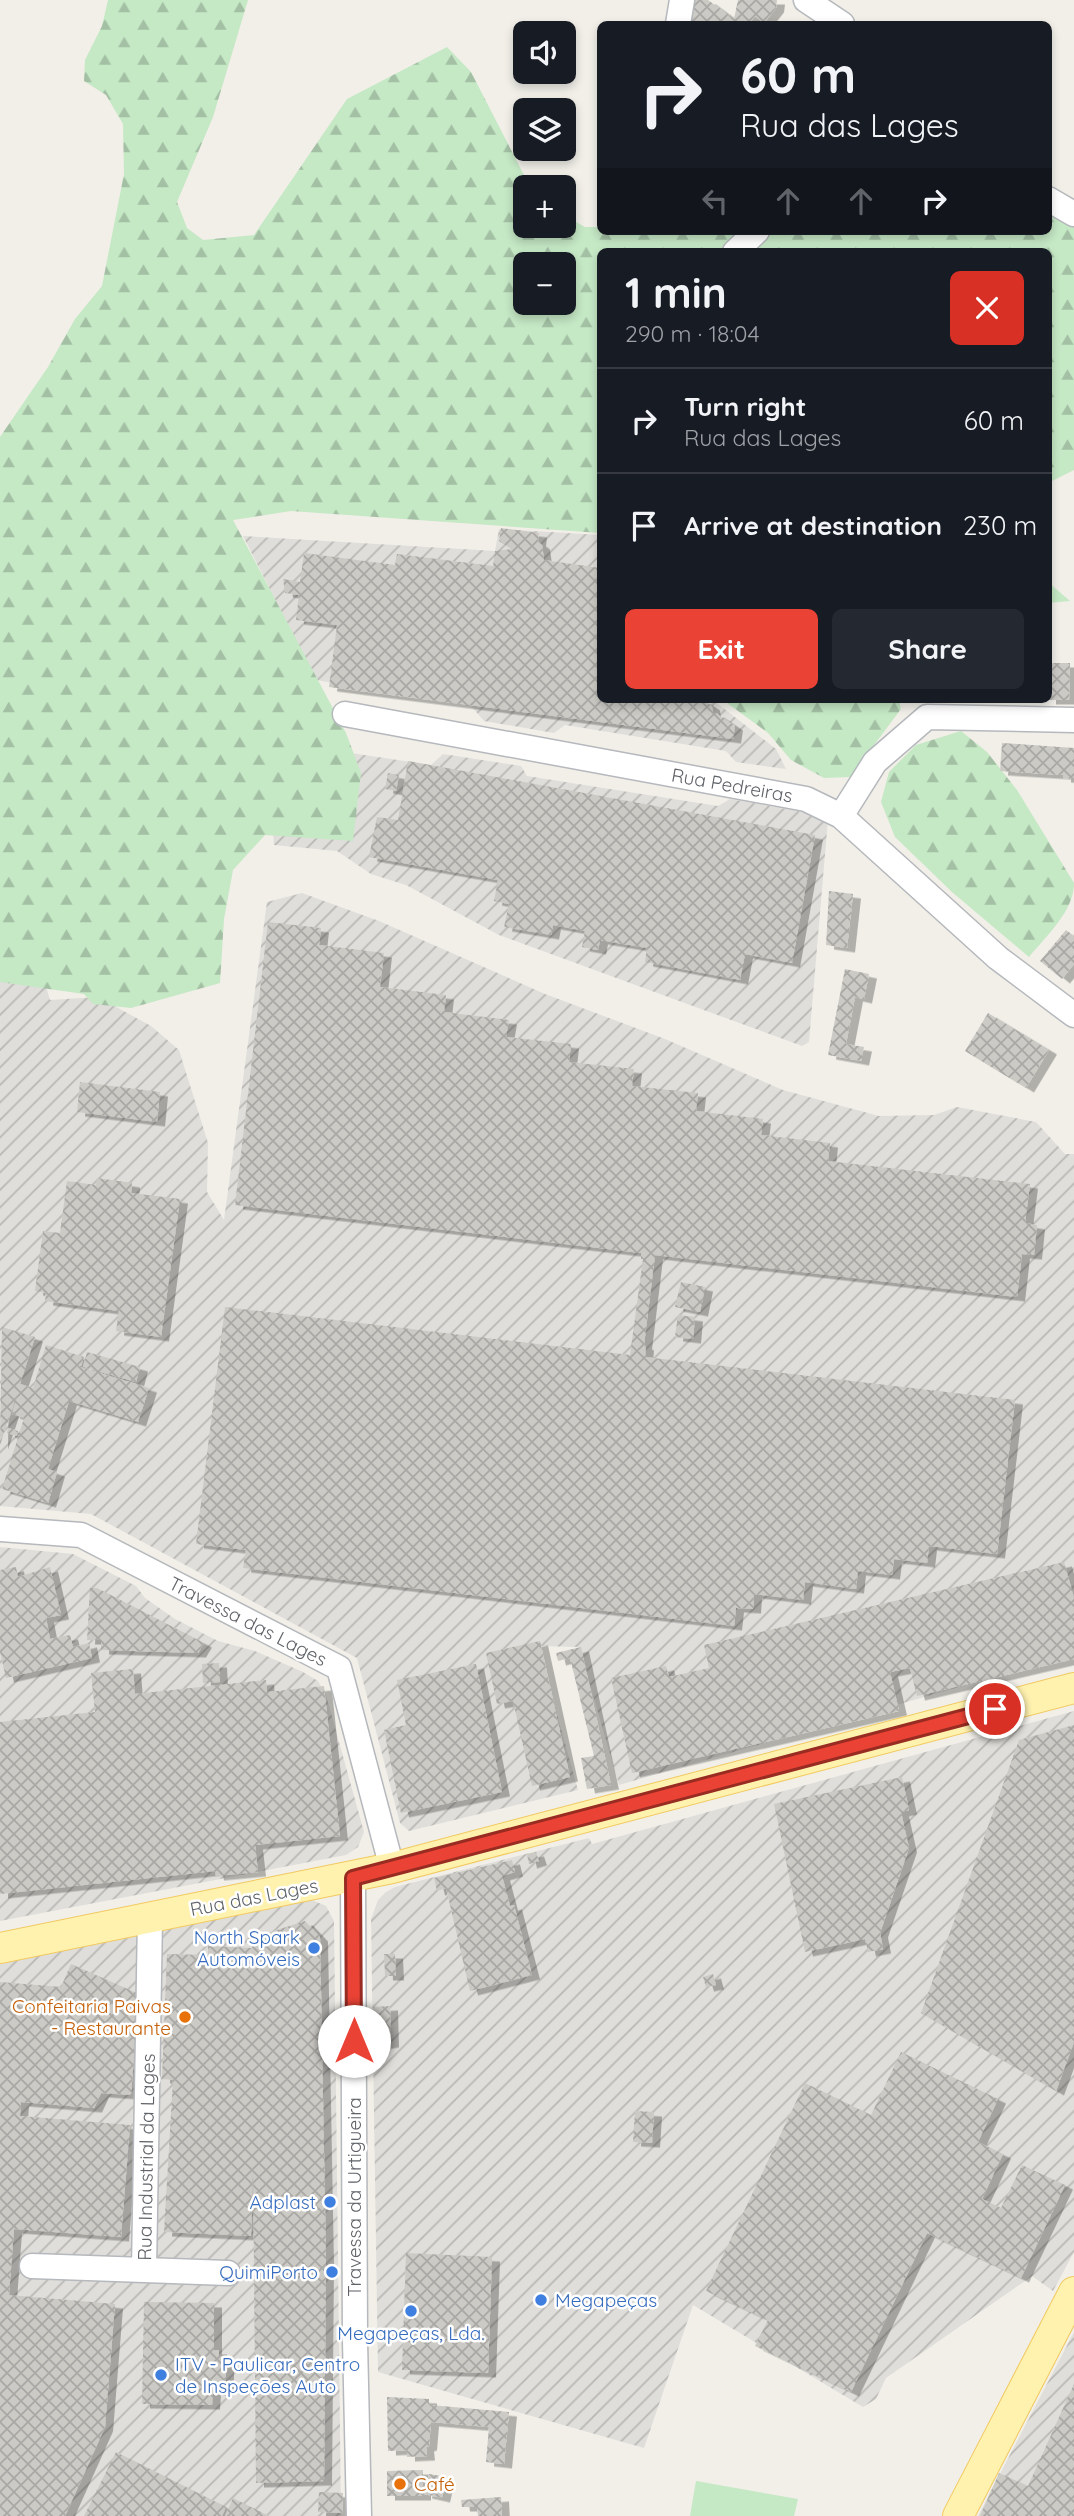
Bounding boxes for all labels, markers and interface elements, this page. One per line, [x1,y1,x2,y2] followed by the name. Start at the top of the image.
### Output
[513,21,576,315] map controls
[513,21,576,84] button: sound
[740,44,856,105] text: 60 m
[625,49,716,140] icon: right
[513,98,576,161] button: layers
[740,105,959,145] text: Rua das Lages
[513,175,576,238] button: +
[696,182,734,220] icon: left
[769,182,807,220] icon: ahead
[842,182,880,220] icon: ahead
[915,182,953,220] icon: right
[513,252,576,315] button: −
[625,266,727,319] text: 1 min
[950,271,1024,345] button: close
[625,319,760,348] text: 290 m · 18:04
[684,390,806,423] text: Turn right
[625,402,663,440] icon: right
[964,404,1024,437] text: 60 m
[684,423,841,452] text: Rua das Lages
[625,507,663,545] icon: arrive
[684,509,942,542] text: Arrive at destination
[963,509,1037,542] text: 230 m
[625,609,818,689] button: Exit
[832,609,1024,689] button: Share
[670,763,795,807] street label: Rua Pedreiras
[165,1571,331,1671] street label: Travessa das Lages
[965,1679,1025,1739] pin
[976,1690,1014,1728] icon: arrive
[188,1873,320,1921] street label: Rua das Lages
[194,1925,300,1971] place label: North Spark Automóveis
[306,1940,322,1956] marker: North Spark Automóveis
[12,1994,171,2040] place label: Confeitaria Paivas - Restaurante
[317,2004,391,2078] position arrow
[177,2009,193,2025] marker: Confeitaria Paivas - Restaurante
[132,2053,160,2261] street label: Rua Industrial da Lages
[342,2097,366,2297] street label: Travessa da Urtigueira
[249,2190,316,2214] place label: Adplast
[322,2194,338,2210] marker: Adplast
[219,2260,318,2284] place label: QuimiPorto
[324,2264,340,2280] marker: QuimiPorto
[555,2288,657,2312] place label: Megapeças
[533,2292,549,2308] marker: Megapeças
[403,2303,419,2319] marker: Megapeças, Lda.
[337,2321,485,2345] place label: Megapeças, Lda.
[175,2352,360,2398] place label: ITV - Paulicar, Centro de Inspeções Auto
[153,2367,169,2383] marker: ITV - Paulicar, Centro de Inspeções Auto
[414,2472,455,2496] place label: Café
[392,2476,408,2492] marker: Café

